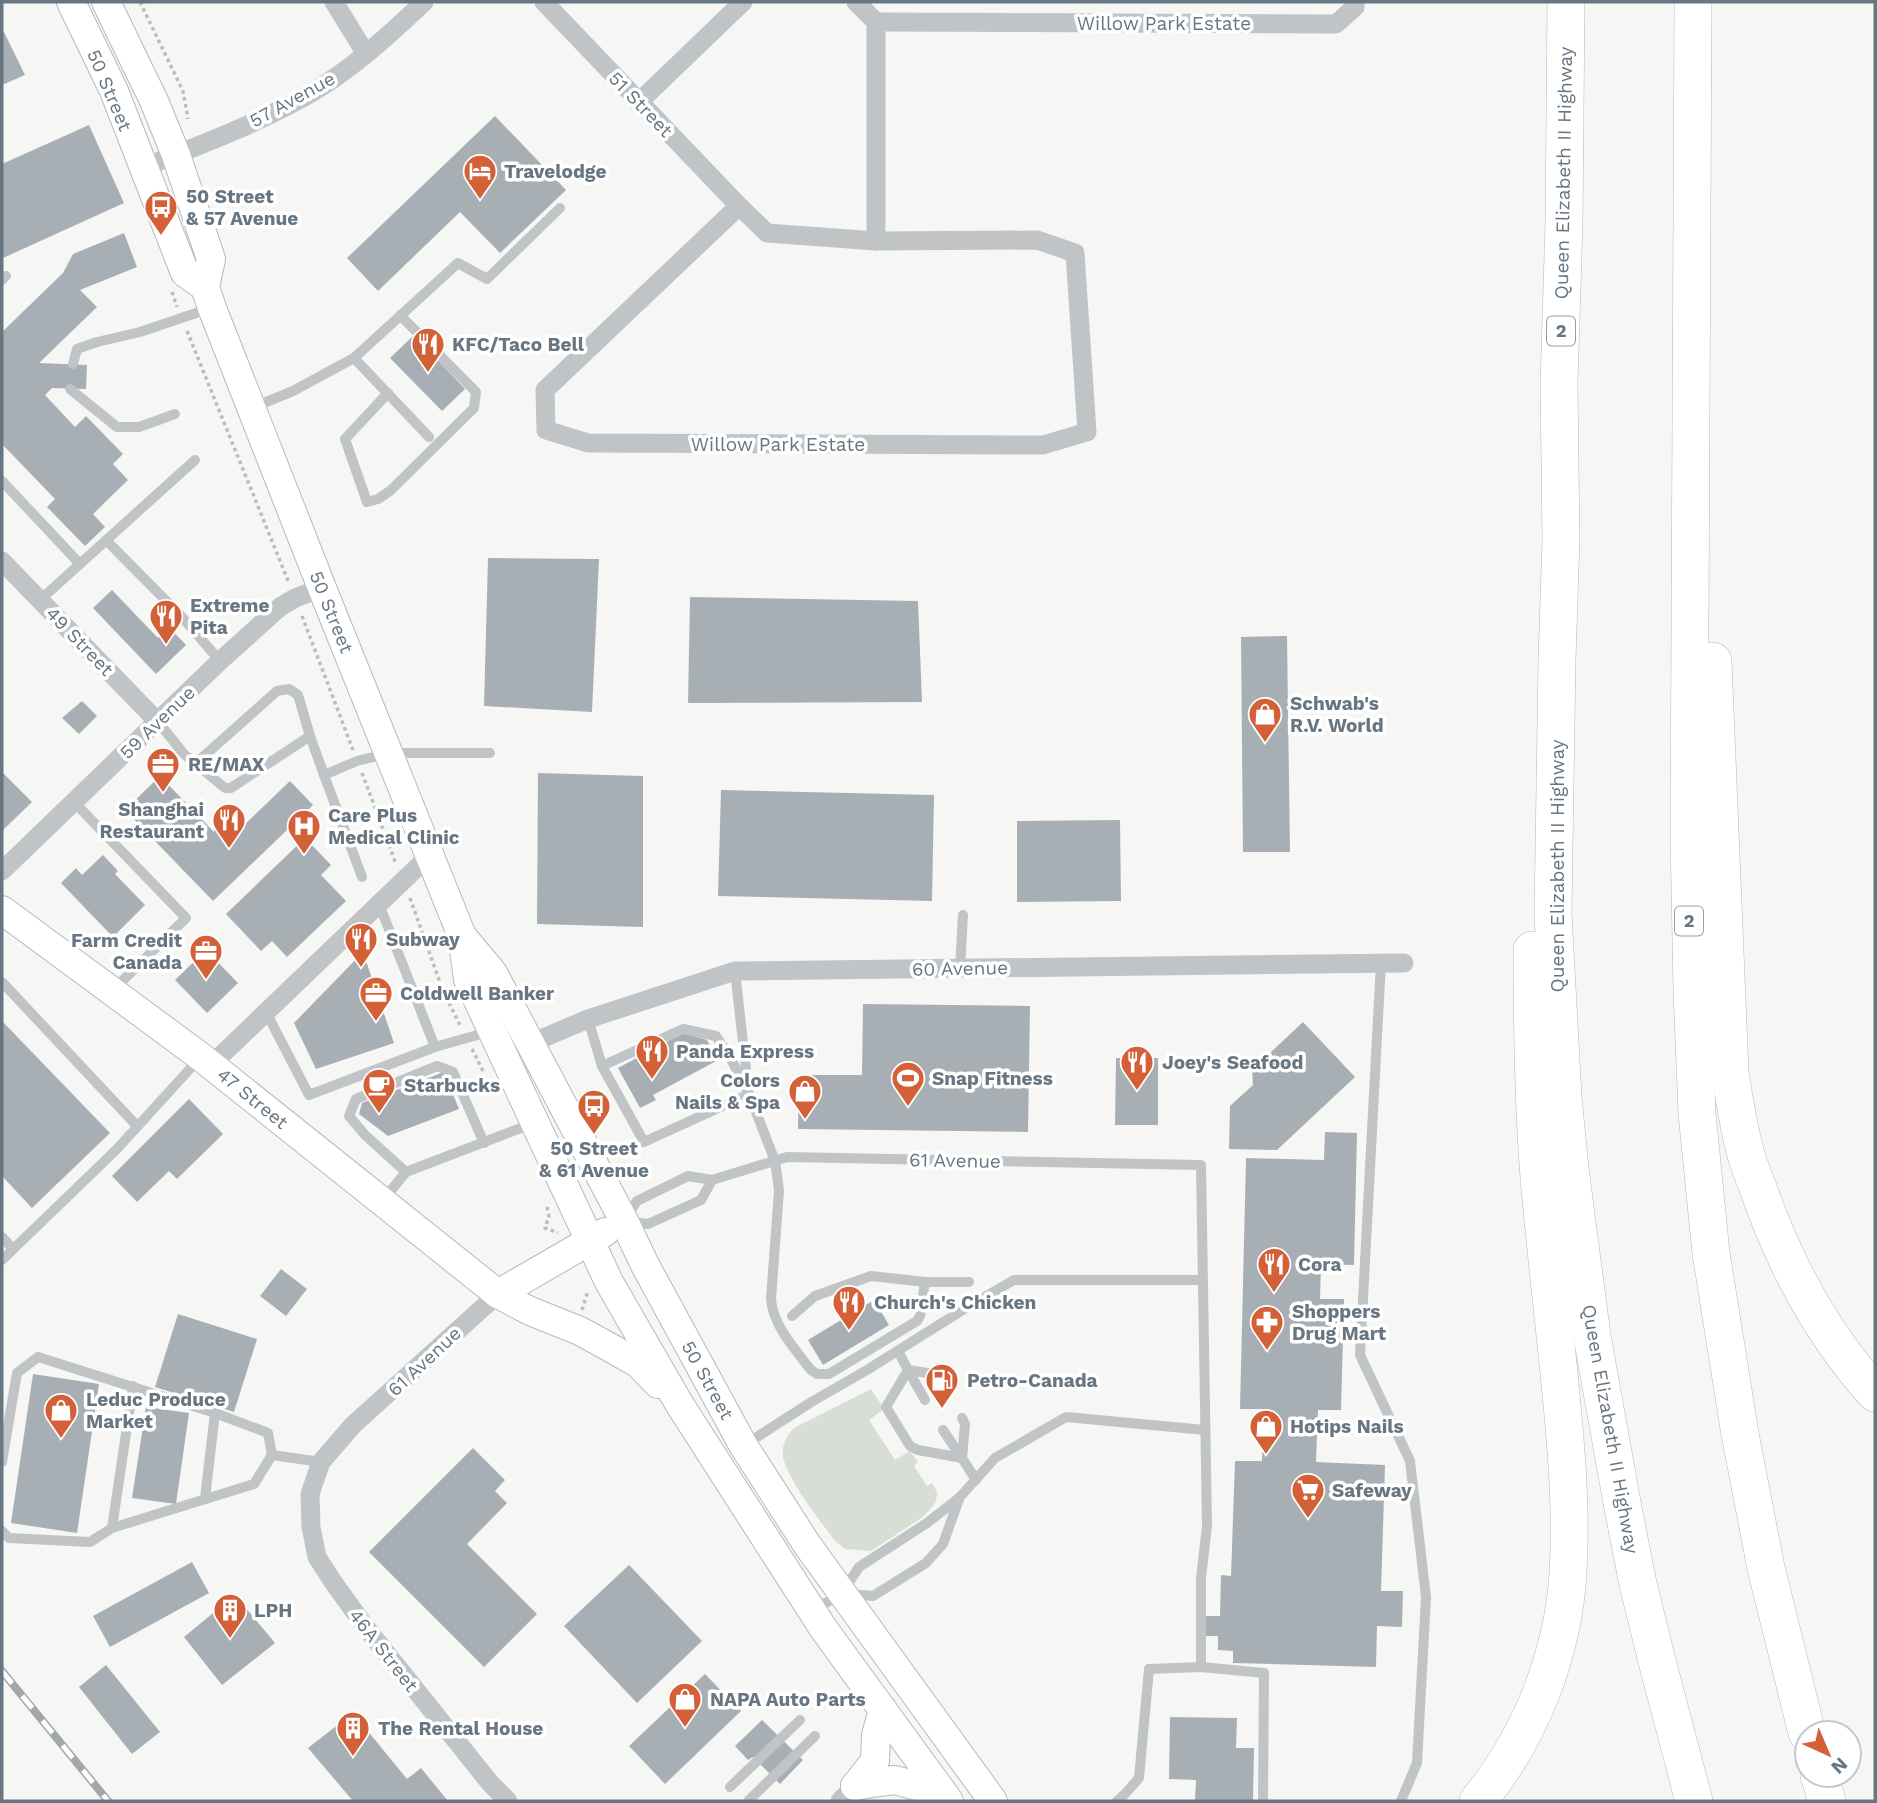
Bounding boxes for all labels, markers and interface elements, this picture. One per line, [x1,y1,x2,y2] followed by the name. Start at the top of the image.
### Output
[1077,12,1251,35] street label: Willow Park Estate
[82,46,137,135] street label: 50 Street
[1550,46,1577,300] street label: Queen Elizabeth II Highway
[246,67,339,132] street label: 57 Avenue
[604,67,677,142] street label: 51 Street
[461,152,499,201] hotel icon: Travelodge
[504,160,607,183] place label: Travelodge
[186,185,298,230] place label: 50 Street & 57 Avenue
[142,188,180,237] bus stop icon: 50 Street & 57 Avenue
[1547,316,1575,346] road number: 2
[409,325,447,374] restaurant icon: KFC/Taco Bell
[452,333,585,356] place label: KFC/Taco Bell
[691,433,865,456] street label: Willow Park Estate
[305,568,358,657] street label: 50 Street
[190,594,269,639] place label: Extreme Pita
[147,597,185,646] restaurant icon: Extreme Pita
[41,602,118,681] street label: 49 Street
[115,681,200,764] street label: 59 Avenue
[1290,692,1384,737] place label: Schwab's R.V. World
[1246,695,1284,744] shop icon: Schwab's R.V. World
[1546,739,1569,992] street label: Queen Elizabeth II Highway
[144,745,182,794] office icon: RE/MAX
[188,753,265,776] place label: RE/MAX
[100,798,205,843] place label: Shanghai Restaurant
[210,801,248,850] restaurant icon: Shanghai Restaurant
[328,804,460,849] place label: Care Plus Medical Clinic
[285,807,323,856] hospital icon: Care Plus Medical Clinic
[1675,906,1703,936] road number: 2
[342,920,380,969] restaurant icon: Subway
[386,928,460,951] place label: Subway
[71,929,183,974] place label: Farm Credit Canada
[187,932,225,981] office icon: Farm Credit Canada
[912,956,1008,981] street label: 60 Avenue
[357,974,395,1023] office icon: Coldwell Banker
[400,982,555,1005] place label: Coldwell Banker
[633,1032,671,1081] restaurant icon: Panda Express
[676,1040,814,1063] place label: Panda Express
[1118,1043,1156,1092] restaurant icon: Joey's Seafood
[1162,1051,1303,1074] place label: Joey's Seafood
[889,1059,927,1108] sports icon: Snap Fitness
[213,1063,293,1134] street label: 47 Street
[360,1066,398,1115] cafe icon: Starbucks
[932,1067,1053,1090] place label: Snap Fitness
[675,1069,780,1114] place label: Colors Nails & Spa
[786,1072,824,1121] shop icon: Colors Nails & Spa
[404,1074,500,1097] place label: Starbucks
[575,1087,613,1136] bus stop icon: 50 Street & 61 Avenue
[539,1137,649,1182] place label: 50 Street & 61 Avenue
[909,1148,1001,1173] street label: 61 Avenue
[1255,1245,1293,1294] restaurant icon: Cora
[1298,1253,1341,1276] place label: Cora
[830,1283,868,1332] restaurant icon: Church's Chicken
[874,1291,1036,1314] place label: Church's Chicken
[1292,1300,1387,1345] place label: Shoppers Drug Mart
[1248,1303,1286,1352] pharmacy icon: Shoppers Drug Mart
[1577,1303,1644,1556] street label: Queen Elizabeth II Highway
[383,1322,466,1401] street label: 61 Avenue
[677,1337,739,1424] street label: 50 Street
[923,1361,961,1410] fuel station icon: Petro-Canada
[967,1369,1098,1392] place label: Petro-Canada
[86,1388,226,1433] place label: Leduc Produce Market
[42,1391,80,1440] shop icon: Leduc Produce Market
[1247,1407,1285,1456] shop icon: Hotips Nails
[1290,1415,1404,1438] place label: Hotips Nails
[1289,1471,1327,1520] supermarket icon: Safeway
[1332,1479,1412,1502] place label: Safeway
[211,1591,249,1640] building icon: LPH
[254,1599,292,1622] place label: LPH
[344,1604,423,1696] street label: 46A Street
[666,1680,704,1729] shop icon: NAPA Auto Parts
[710,1688,866,1711] place label: NAPA Auto Parts
[334,1709,372,1758] building icon: The Rental House
[378,1717,543,1740] place label: The Rental House
[1793,1719,1863,1789] north arrow
[1826,1753,1853,1779] text: N

